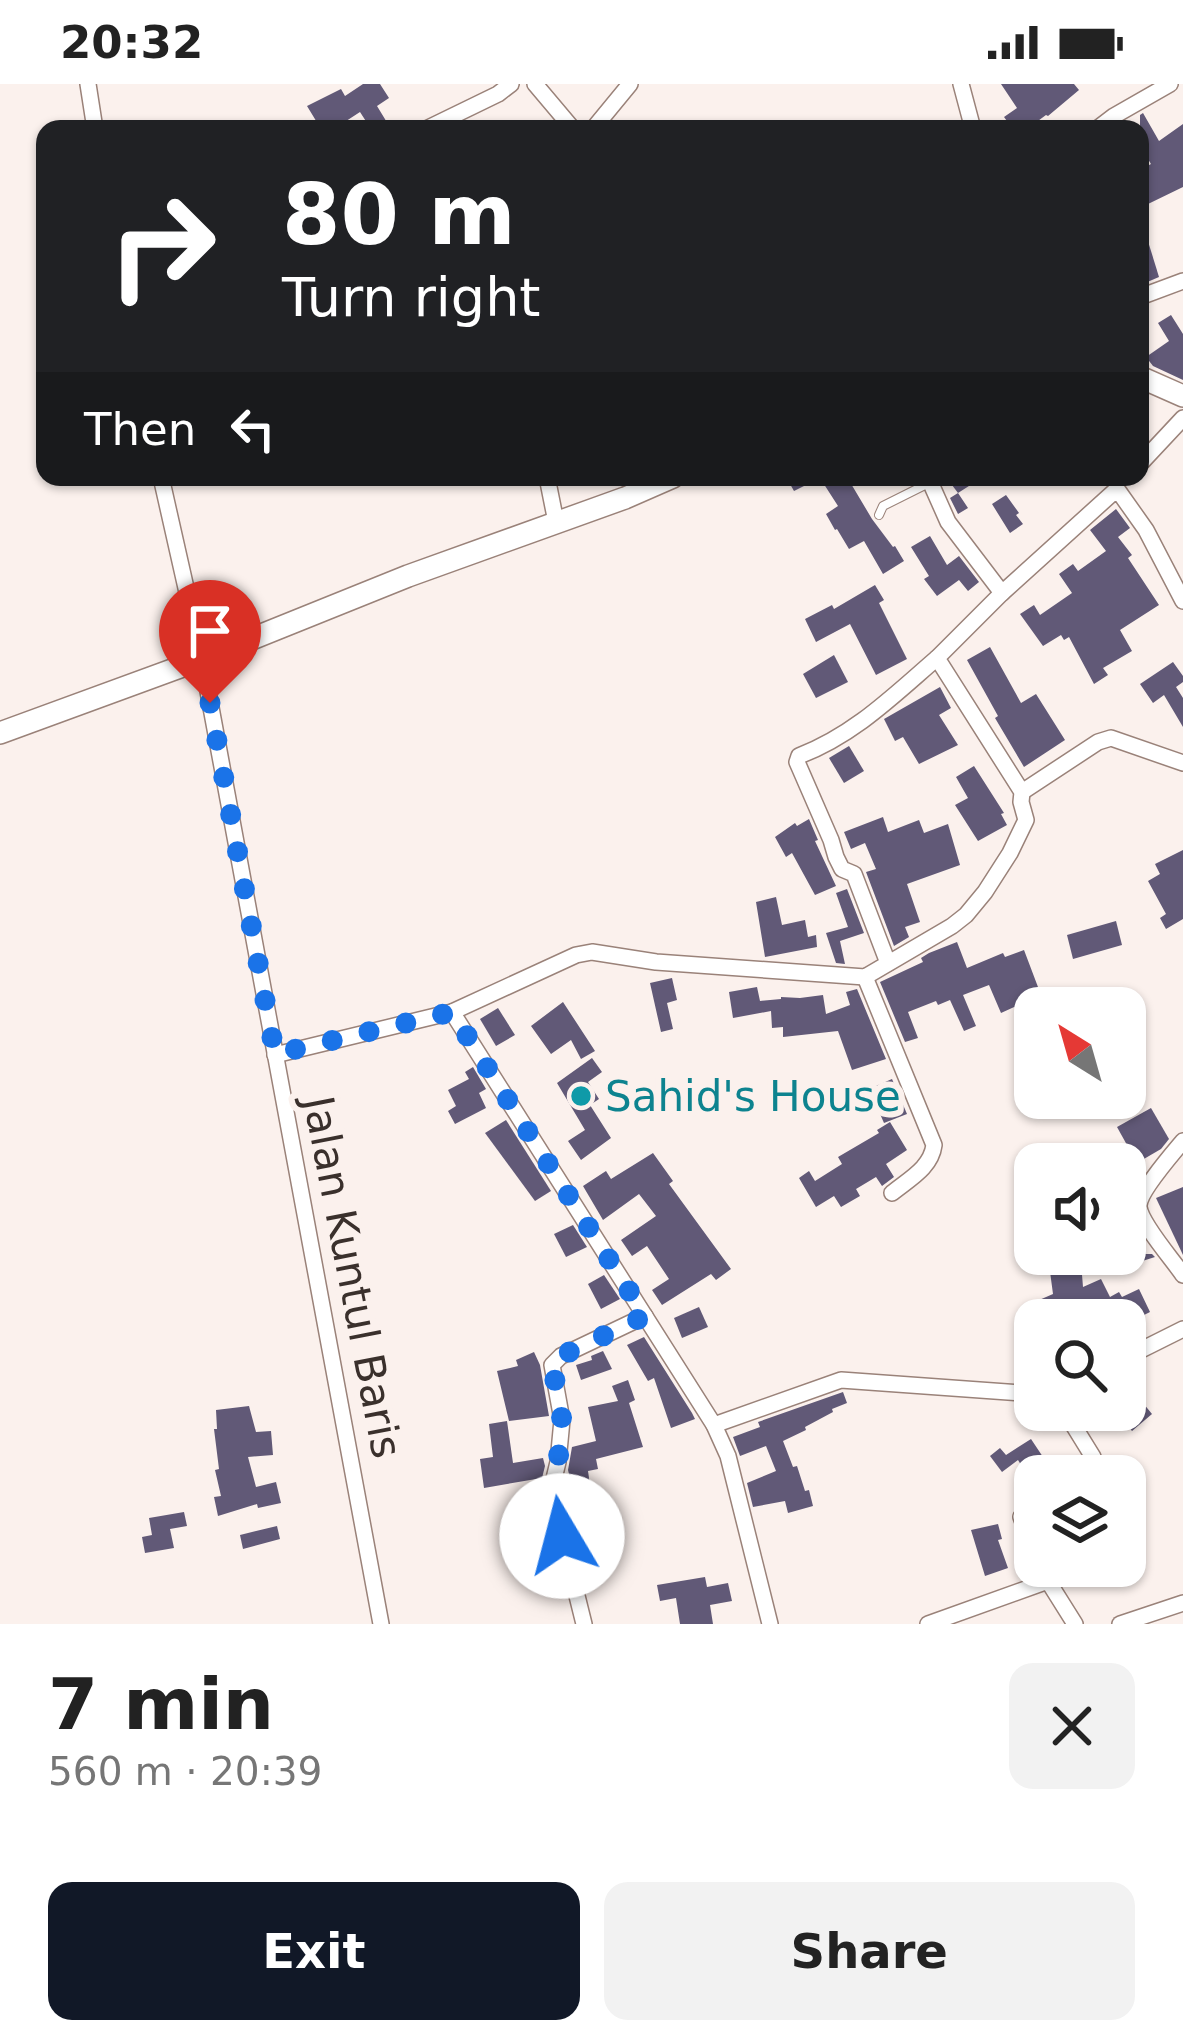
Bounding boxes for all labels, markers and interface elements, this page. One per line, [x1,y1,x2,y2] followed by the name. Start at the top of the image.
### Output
[60,16,203,69] text: 20:32
[282,166,516,264] text: 80 m
[84,168,240,324] icon: right
[282,266,541,329] text: Turn right
[220,396,286,462] icon: left
[84,403,196,456] text: Then
[159,580,261,703] pin
[177,598,243,664] icon: arrive
[1014,987,1146,1119] north arrow
[1014,987,1146,1587] map controls
[605,1072,901,1121] place label: Sahid's House
[568,1083,594,1109] marker: Sahid's House
[293,1089,412,1462] street label: Jalan Kuntul Baris
[1014,1143,1146,1275] button: sound
[1014,1299,1146,1431] button: search
[1014,1455,1146,1587] button: layers
[499,1473,625,1599] position arrow
[48,1662,274,1746] text: 7 min
[1009,1663,1135,1789] button: close
[48,1749,322,1794] text: 560 m · 20:39
[48,1882,580,2020] button: Exit
[604,1882,1135,2020] button: Share

